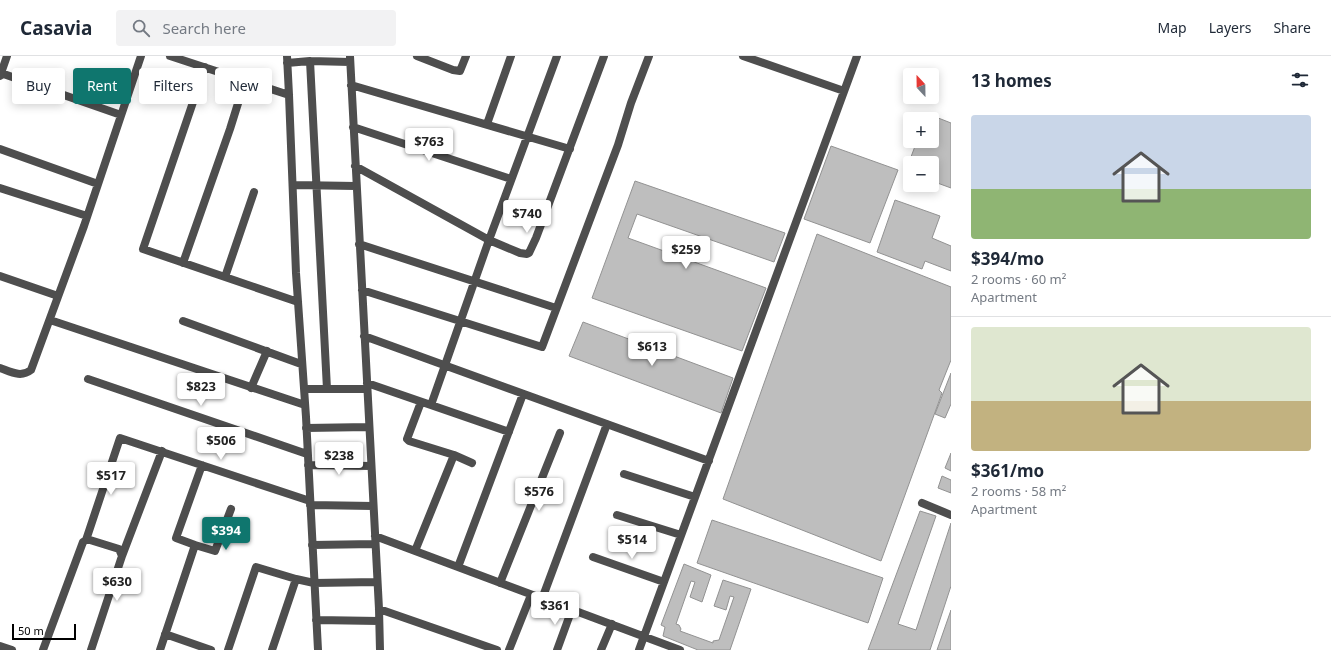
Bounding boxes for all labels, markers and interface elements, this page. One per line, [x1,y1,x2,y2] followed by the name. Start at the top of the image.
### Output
[116,10,396,46] search box
[20,15,92,41] text: Casavia
[130,17,152,39] icon: search
[162,18,246,38] text: Search here
[1158,18,1187,37] text: Map
[1209,18,1251,37] text: Layers
[1273,18,1311,37] text: Share
[12,68,65,104] chip: Buy
[73,68,131,104] chip: Rent
[139,68,207,104] chip: Filters
[215,68,272,104] chip: New
[903,68,939,104] north arrow
[903,68,939,192] map controls
[971,69,1052,92] text: 13 homes
[1289,69,1311,91] icon: filters
[903,112,939,148] button: +
[405,128,453,162] pin: $763
[414,132,444,150] text: $763
[1105,141,1177,213] icon: home
[903,156,939,192] button: −
[503,200,551,234] pin: $740
[512,204,542,222] text: $740
[662,236,710,270] pin: $259
[671,240,701,258] text: $259
[971,247,1044,270] text: $394/mo
[971,270,1066,288] text: 2 rooms · 60 m²
[971,288,1037,306] text: Apartment
[628,333,676,367] pin: $613
[637,337,667,355] text: $613
[1105,353,1177,425] icon: home
[177,373,225,407] pin: $823
[186,377,216,395] text: $823
[197,427,245,461] pin: $506
[206,431,236,449] text: $506
[315,442,363,476] pin: $238
[324,446,354,464] text: $238
[971,459,1044,482] text: $361/mo
[87,462,135,496] pin: $517
[96,466,126,484] text: $517
[515,478,563,512] pin: $576
[524,482,554,500] text: $576
[971,482,1066,500] text: 2 rooms · 58 m²
[971,500,1037,518] text: Apartment
[202,517,250,551] pin: $394
[211,521,241,539] text: $394
[608,526,656,560] pin: $514
[617,530,647,548] text: $514
[93,568,141,602] pin: $630
[102,572,132,590] text: $630
[531,592,579,626] pin: $361
[540,596,570,614] text: $361
[12,622,76,641] scale bar
[18,623,44,638] text: 50 m

